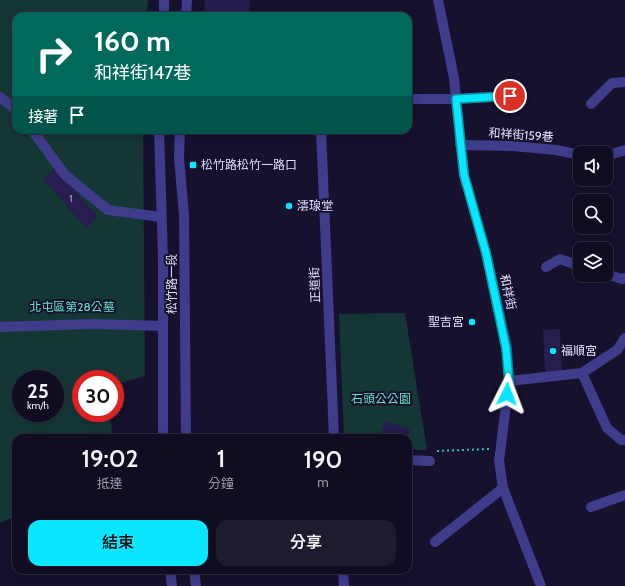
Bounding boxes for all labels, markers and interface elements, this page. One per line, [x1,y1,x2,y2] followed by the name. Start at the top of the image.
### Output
[94,24,170,58] text: 160 m
[28,28,80,80] icon: right
[94,62,191,84] text: 和祥街147巷
[493,79,527,113] pin
[499,85,521,107] icon: arrive
[66,104,88,126] icon: arrive
[28,108,58,126] text: 接著
[488,125,554,144] street label: 和祥街159巷
[573,146,613,282] map controls
[573,146,613,186] button: sound
[201,157,297,172] place label: 松竹路松竹一路口
[188,160,198,170] marker: 松竹路松竹一路口
[69,192,73,205] house number: 1
[573,194,613,234] button: search
[297,198,333,213] place label: 澐瑔堂
[284,201,294,211] marker: 澐瑔堂
[573,242,613,282] button: layers
[164,254,179,314] street label: 松竹路一段
[306,267,323,303] street label: 正道街
[497,273,520,311] street label: 和祥街
[29,299,115,314] park label: 北屯區第28公墓
[428,314,464,329] place label: 聖吉宮
[467,317,477,327] marker: 聖吉宮
[561,343,597,358] place label: 福順宮
[548,346,558,356] marker: 福順宮
[72,370,124,422] speed limit sign: 30
[486,373,528,415] position arrow
[27,379,49,403] text: 25
[351,391,411,406] park label: 石頭公公園
[27,399,49,412] text: km/h
[82,444,138,473] text: 19:02
[217,444,225,473] text: 1
[304,445,342,474] text: 190
[317,474,329,490] text: m
[97,475,123,491] text: 抵達
[208,475,234,491] text: 分鐘
[28,520,208,566] button: 結束
[216,520,396,566] button: 分享

